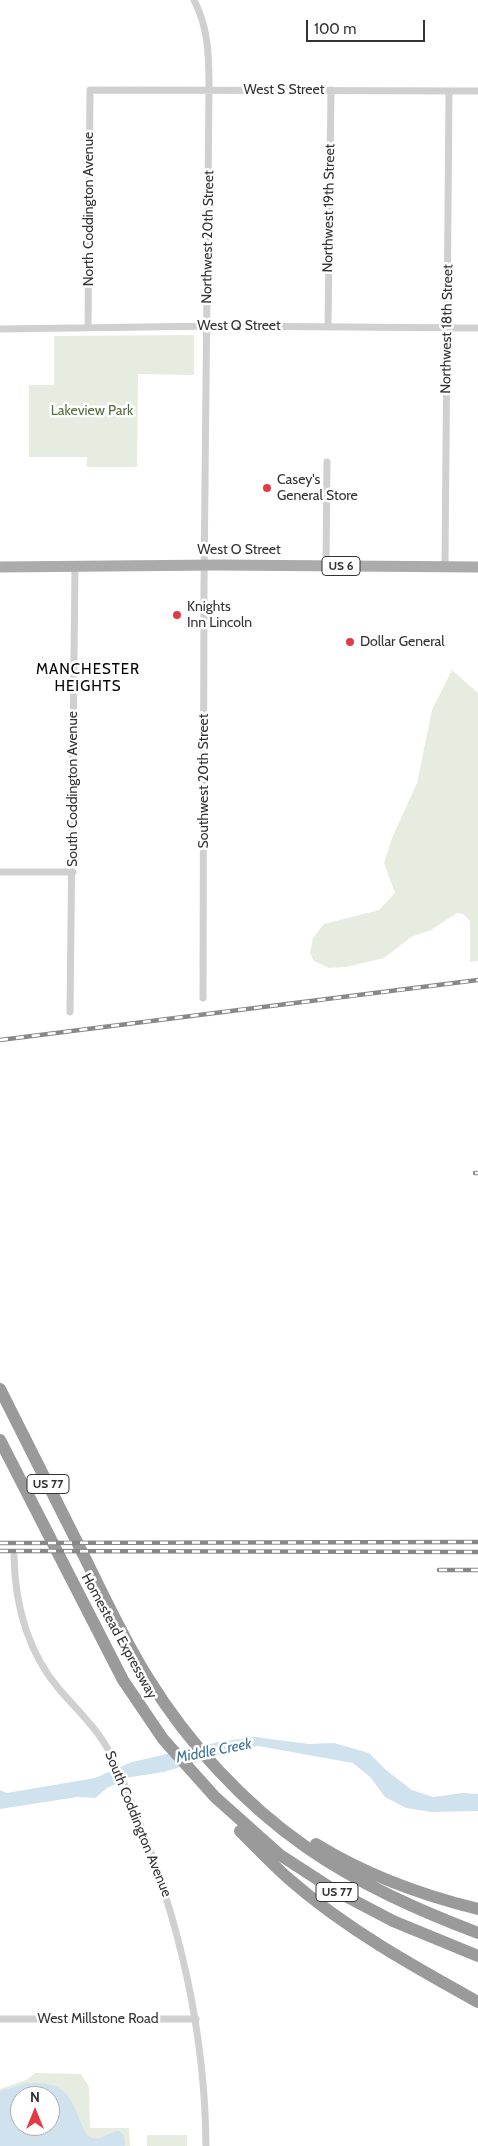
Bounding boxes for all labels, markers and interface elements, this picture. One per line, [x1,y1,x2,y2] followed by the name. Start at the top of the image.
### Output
[308,10,427,42] scale bar
[314,20,356,38] text: 100 m
[244,82,324,98] street label: West S Street
[81,132,97,286] street label: North Coddington Avenue
[319,143,339,273] street label: Northwest 19th Street
[198,170,218,304] street label: Northwest 20th Street
[437,264,457,394] street label: Northwest 18th Street
[197,318,281,334] street label: West Q Street
[51,403,133,419] park label: Lakeview Park
[277,472,358,504] place label: Casey's General Store
[261,482,273,494] marker: Casey's General Store
[197,542,281,558] street label: West O Street
[322,556,360,576] road number: US 6
[187,599,252,632] place label: Knights Inn Lincoln
[171,609,183,621] marker: Knights Inn Lincoln
[360,634,445,650] place label: Dollar General
[344,636,356,648] marker: Dollar General
[35,661,141,696] district label: MANCHESTER HEIGHTS
[65,711,81,867] street label: South Coddington Avenue
[196,714,212,848] street label: Southwest 20th Street
[27,1475,69,1494] road number: US 77
[77,1570,161,1702] street label: Homestead Expressway
[175,1735,253,1767] water label: Middle Creek
[101,1749,175,1899] street label: South Coddington Avenue
[316,1882,358,1901] road number: US 77
[37,2011,159,2027] street label: West Millstone Road
[10,2086,60,2136] north arrow
[30,2088,40,2106] text: N

